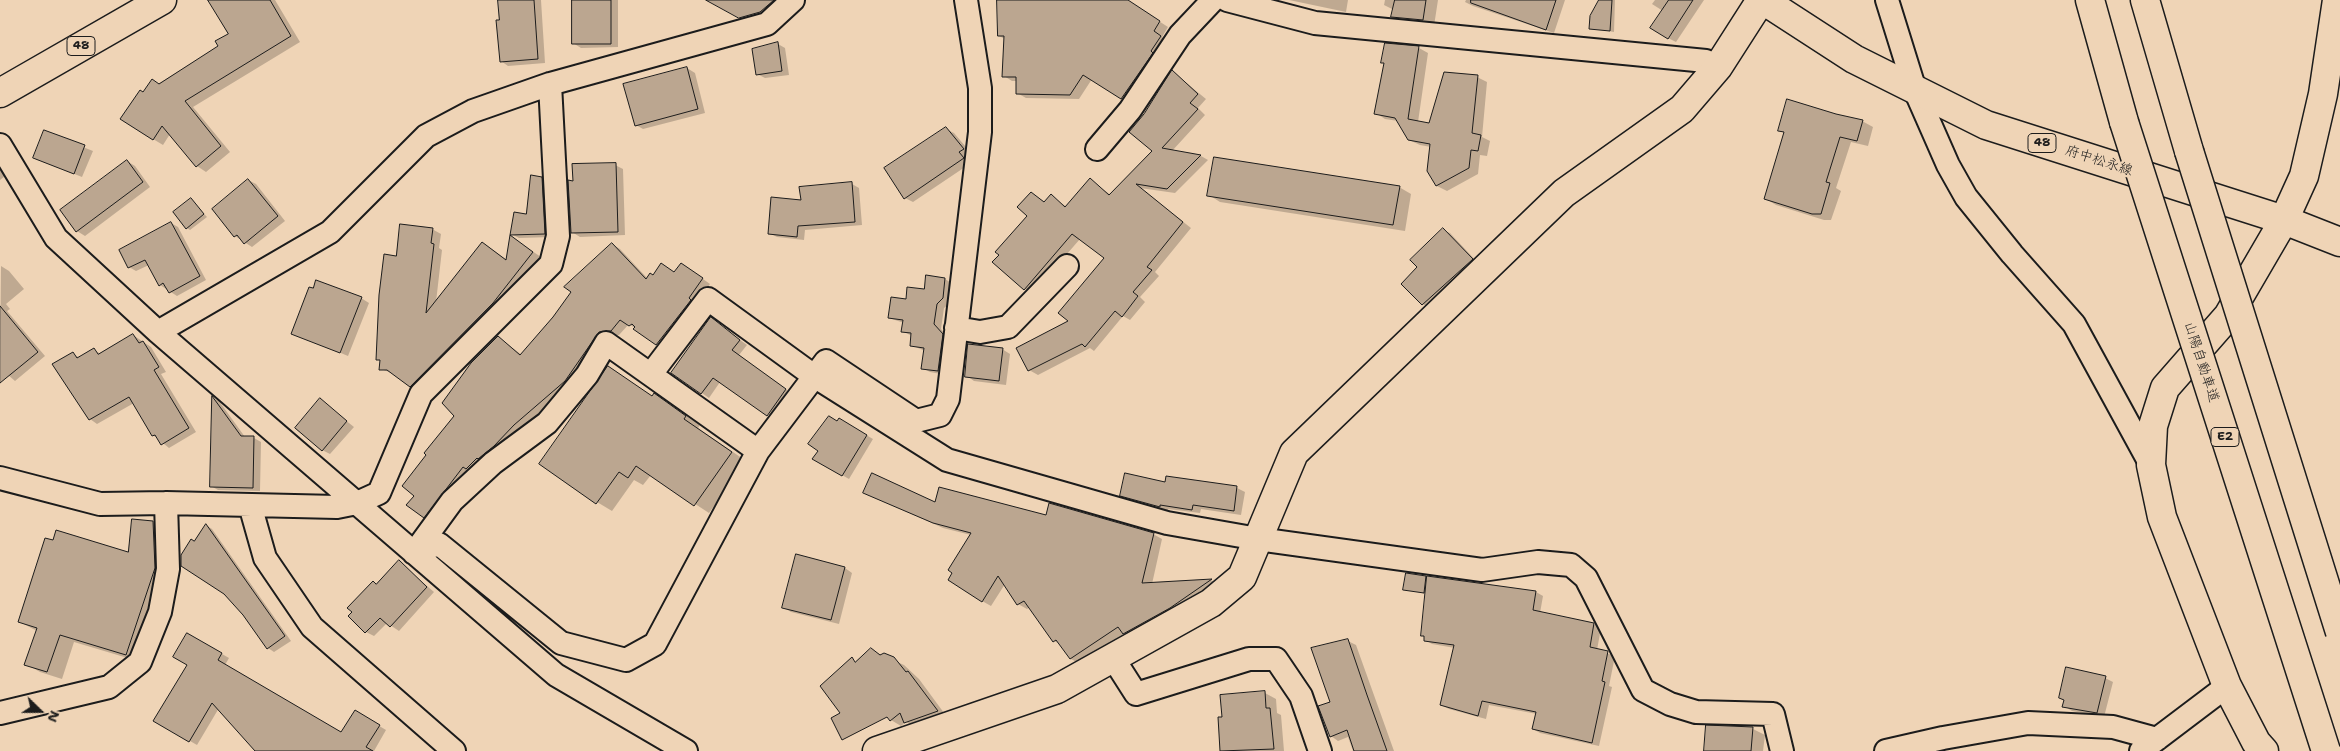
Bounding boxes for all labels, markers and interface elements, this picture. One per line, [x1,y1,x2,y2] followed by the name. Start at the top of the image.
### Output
[67,36,95,56] road number: 48
[2028,134,2056,152] road number: 48
[2063,142,2135,180] street label: 府中松永線
[2180,319,2222,405] street label: 山陽自動車道
[2211,428,2239,447] road number: E2
[15,686,65,736] north arrow
[43,708,64,725] text: N

